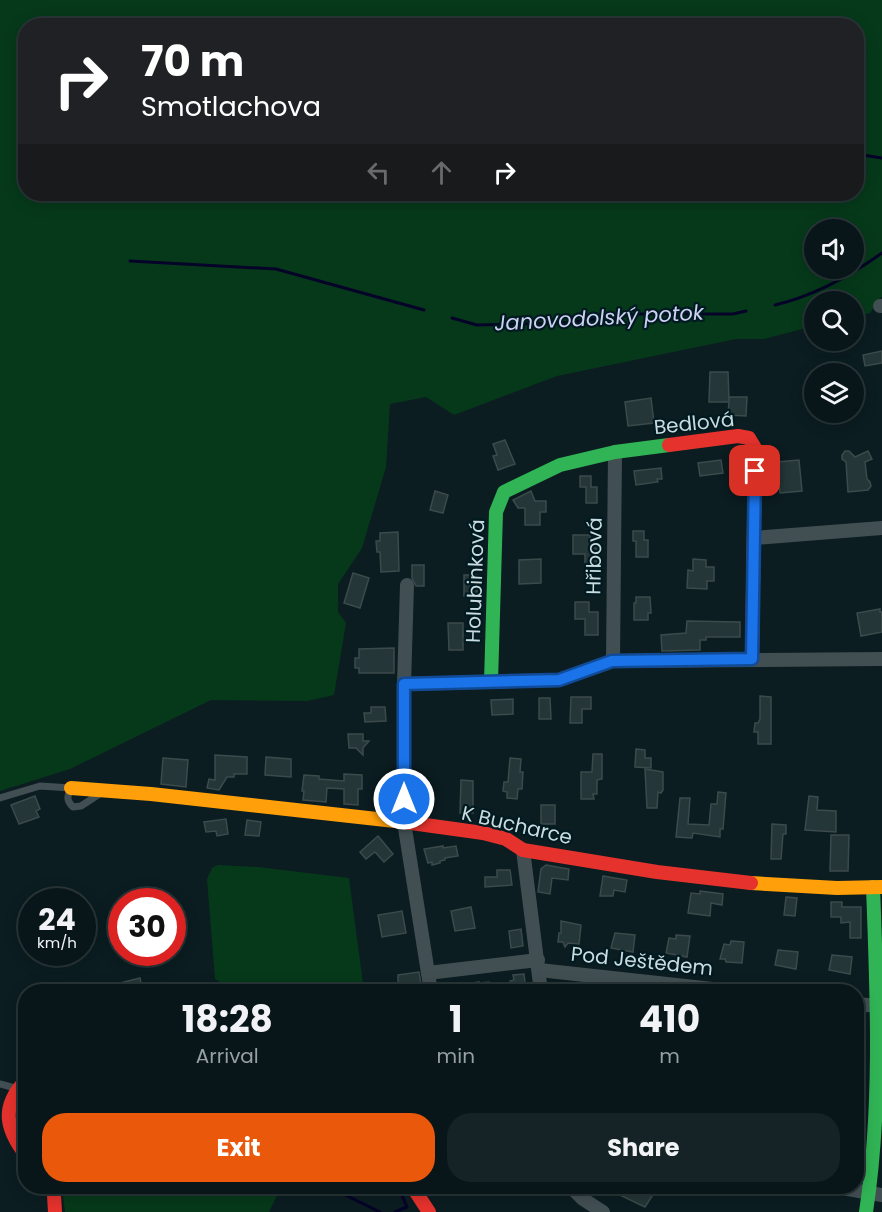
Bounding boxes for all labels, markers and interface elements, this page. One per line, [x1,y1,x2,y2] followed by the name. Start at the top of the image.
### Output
[141,32,244,91] text: 70 m
[42,42,120,120] icon: right
[141,88,321,125] text: Smotlachova
[362,156,395,189] icon: left
[425,156,458,189] icon: ahead
[488,156,521,189] icon: right
[804,219,864,423] map controls
[804,219,864,279] button: sound
[804,291,864,351] button: search
[494,297,706,337] water label: Janovodolský potok
[804,363,864,423] button: layers
[652,405,736,441] street label: Bedlová
[729,445,780,496] pin
[738,454,771,487] icon: arrive
[579,517,609,595] street label: Hřibová
[459,519,491,643] street label: Holubinková
[372,767,436,831] position arrow
[459,799,575,851] street label: K Bucharce
[108,888,186,966] speed limit sign: 30
[38,898,76,941] text: 24
[37,932,77,953] text: km/h
[569,940,715,982] street label: Pod Ještědem
[182,994,273,1045] text: 18:28
[449,994,463,1045] text: 1
[639,994,700,1045] text: 410
[196,1042,259,1070] text: Arrival
[437,1042,475,1070] text: min
[659,1042,680,1070] text: m
[42,1113,435,1182] button: Exit
[447,1113,840,1182] button: Share

